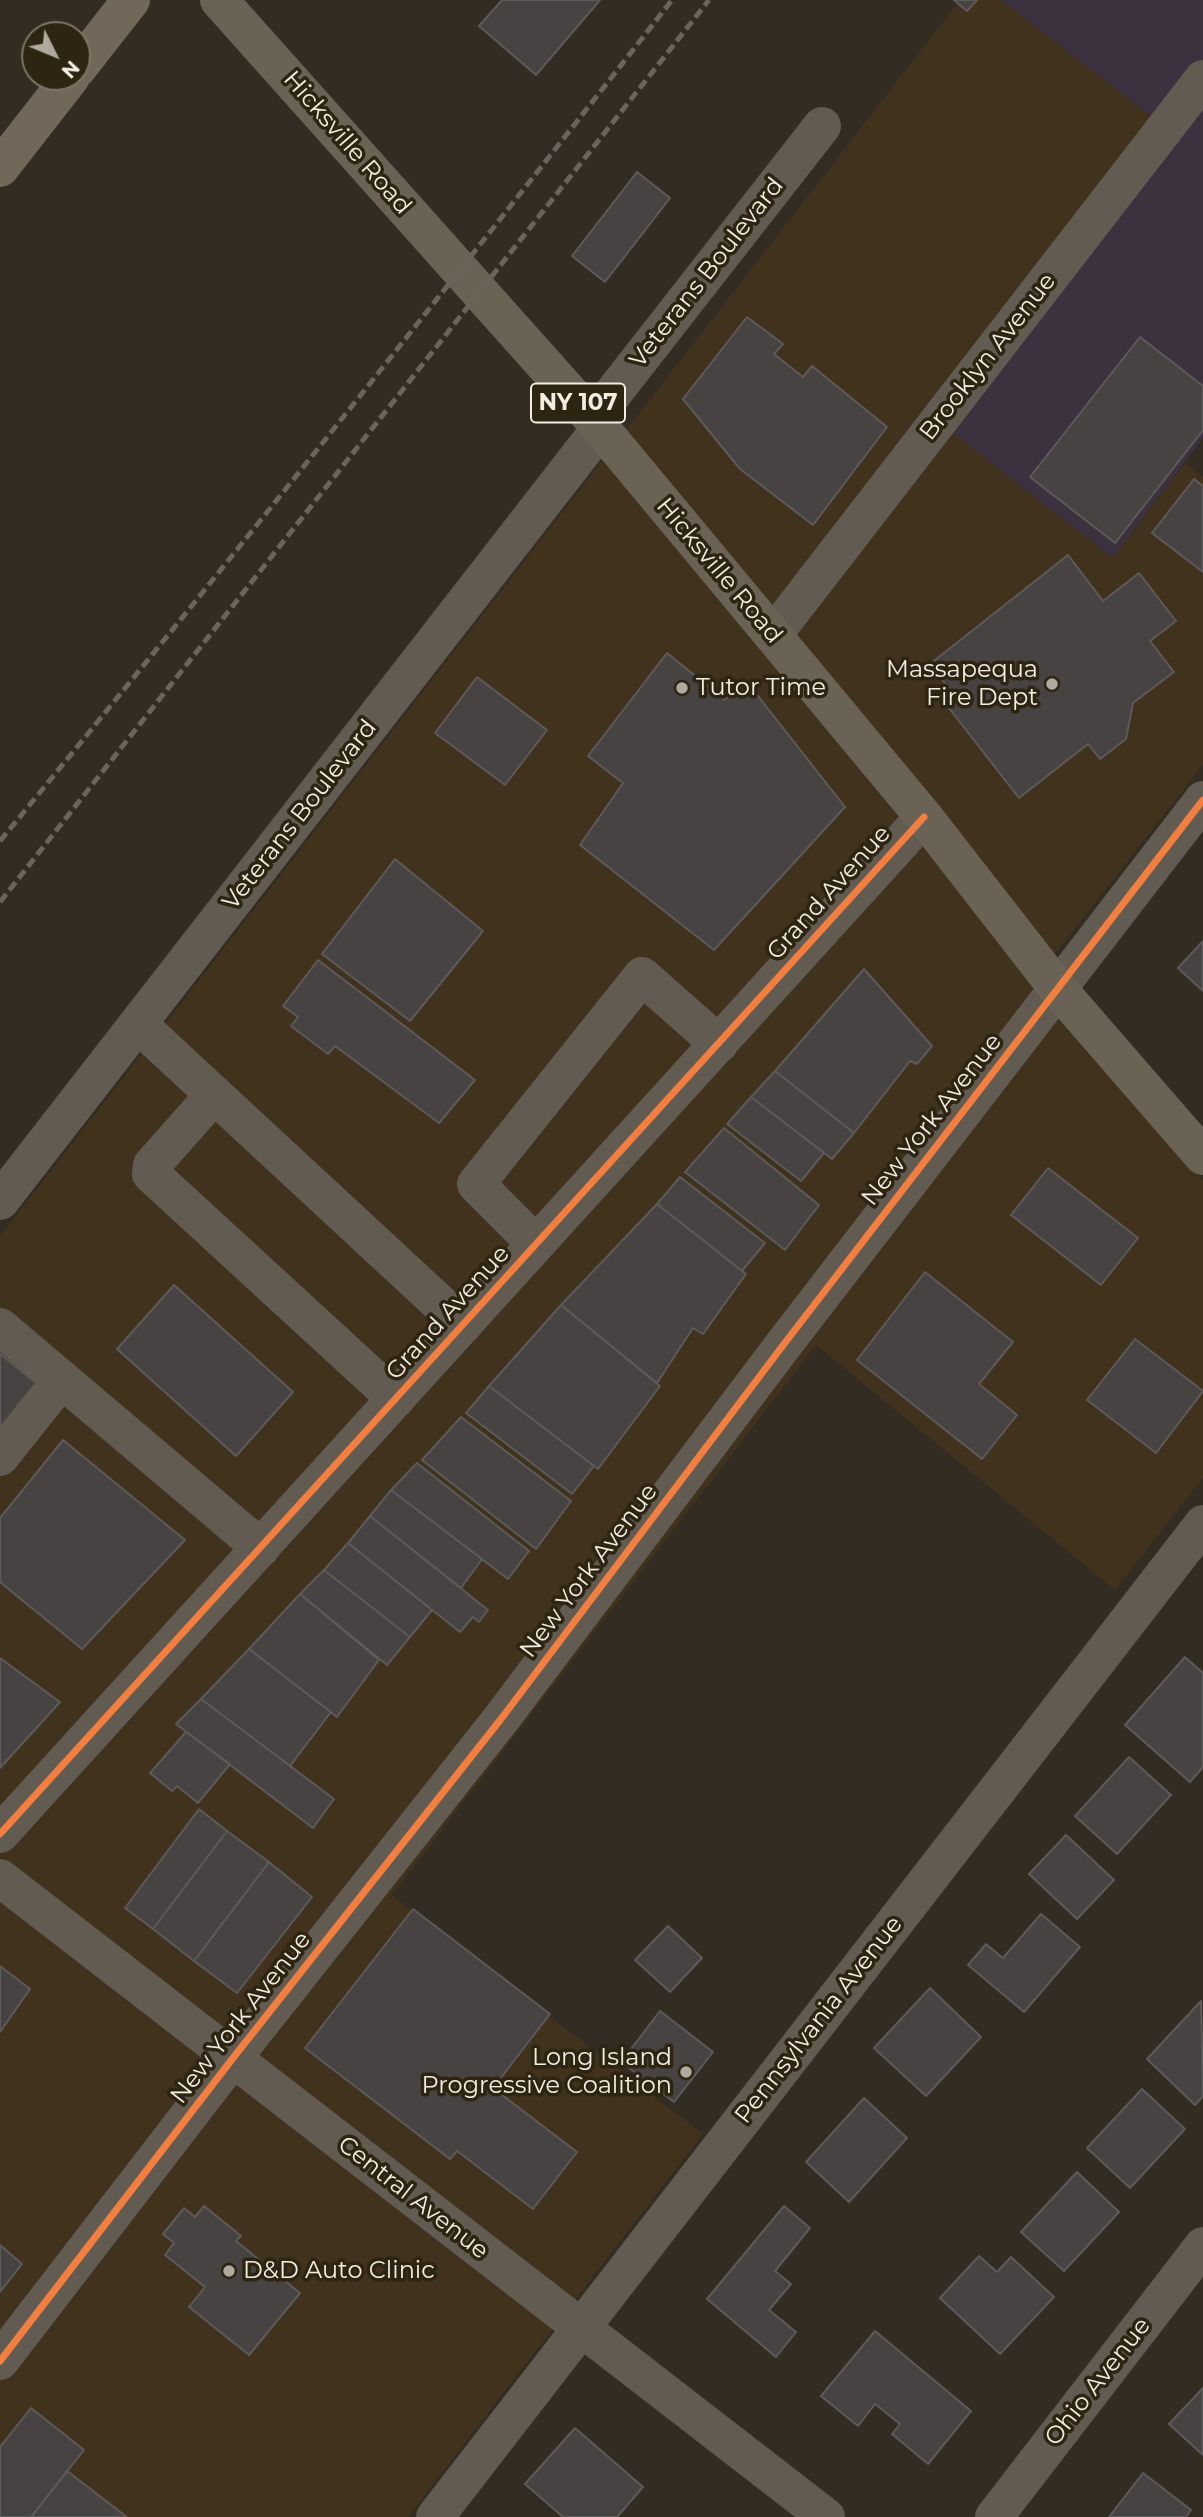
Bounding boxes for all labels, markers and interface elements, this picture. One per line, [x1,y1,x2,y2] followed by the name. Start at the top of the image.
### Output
[21,21,91,91] north arrow
[57,56,84,83] text: N
[277,65,417,221] street label: Hicksville Road
[624,172,790,374] street label: Veterans Boulevard
[914,268,1062,446] street label: Brooklyn Avenue
[531,384,625,422] road number: NY 107
[650,493,788,649] street label: Hicksville Road
[886,656,1038,712] place label: Massapequa Fire Dept
[696,674,826,702] place label: Tutor Time
[1044,676,1060,692] marker: Massapequa Fire Dept
[674,680,690,696] marker: Tutor Time
[217,714,383,916] street label: Veterans Boulevard
[761,820,897,966] street label: Grand Avenue
[856,1028,1008,1212] street label: New York Avenue
[380,1240,516,1386] street label: Grand Avenue
[514,1478,664,1664] street label: New York Avenue
[729,1910,909,2130] street label: Pennsylvania Avenue
[165,1926,317,2110] street label: New York Avenue
[422,2044,672,2100] place label: Long Island Progressive Coalition
[678,2064,694,2080] marker: Long Island Progressive Coalition
[332,2130,494,2266] street label: Central Avenue
[243,2257,435,2285] place label: D&D Auto Clinic
[221,2263,237,2279] marker: D&D Auto Clinic
[1039,2312,1157,2452] street label: Ohio Avenue

